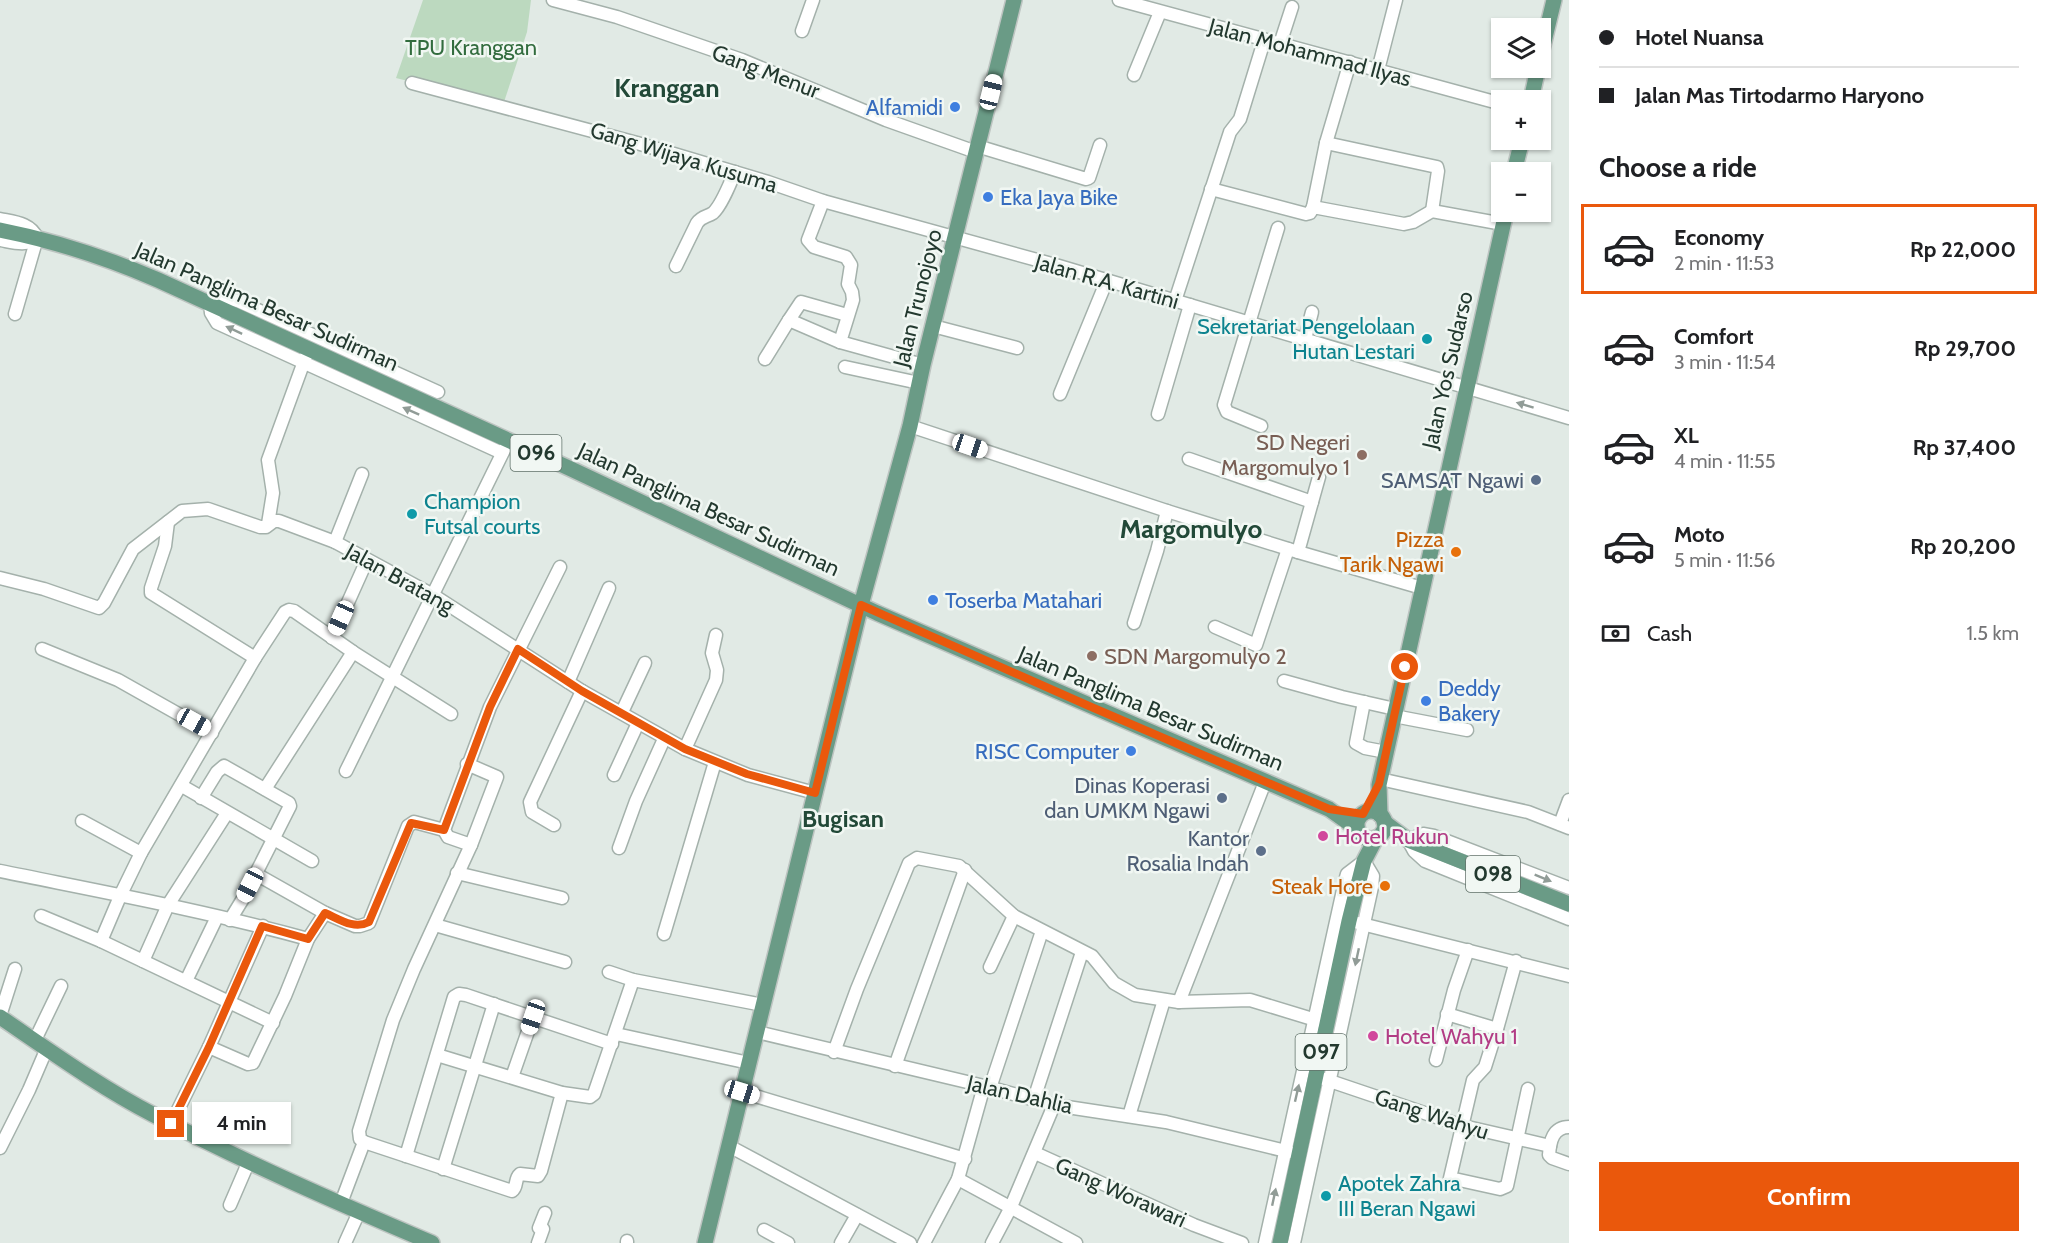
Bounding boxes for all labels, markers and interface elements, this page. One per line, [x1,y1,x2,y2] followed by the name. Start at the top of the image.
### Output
[1205,12,1414,93] street label: Jalan Mohammad Ilyas
[1491,18,1551,222] map controls
[1491,18,1551,78] button: layers
[1635,24,1764,51] text: Hotel Nuansa
[405,34,537,61] park label: TPU Kranggan
[708,39,824,104] street label: Gang Menur
[614,72,720,104] district label: Kranggan
[978,72,1004,112] car
[1635,82,1924,109] text: Jalan Mas Tirtodarmo Haryono
[1491,90,1551,150] button: +
[866,94,943,121] place label: Alfamidi
[948,100,962,114] marker: Alfamidi
[587,116,781,199] street label: Gang Wijaya Kusuma
[1599,151,1757,184] text: Choose a ride
[1491,162,1551,222] button: −
[1000,184,1118,211] place label: Eka Jaya Bike
[981,190,995,204] marker: Eka Jaya Bike
[1602,222,1656,276] icon: car
[1674,224,1764,251] text: Economy
[887,226,948,371] street label: Jalan Trunojoyo
[130,236,403,377] street label: Jalan Panglima Besar Sudirman
[1910,236,2016,263] text: Rp 22,000
[1031,248,1182,315] street label: Jalan R.A. Kartini
[1674,251,1775,275] text: 2 min · 11:53
[1416,289,1479,453] street label: Jalan Yos Sudarso
[1197,313,1415,365] place label: Sekretariat Pengelolaan Hutan Lestari
[1602,321,1656,375] icon: car
[1674,323,1753,350] text: Comfort
[225,326,242,335] one-way arrow
[1420,332,1434,346] marker: Sekretariat Pengelolaan Hutan Lestari
[1914,335,2016,362] text: Rp 29,700
[1674,350,1776,374] text: 3 min · 11:54
[1516,399,1534,409] one-way arrow
[402,407,419,416] one-way arrow
[1602,420,1656,474] icon: car
[1674,422,1699,449] text: XL
[1221,429,1350,481] place label: SD Negeri Margomulyo 1
[950,432,990,460] car
[1913,434,2016,461] text: Rp 37,400
[510,435,562,471] road number: 096
[573,436,844,582] street label: Jalan Panglima Besar Sudirman
[1355,448,1369,462] marker: SD Negeri Margomulyo 1
[1674,449,1776,473] text: 4 min · 11:55
[1381,467,1524,494] place label: SAMSAT Ngawi
[1529,473,1543,487] marker: SAMSAT Ngawi
[424,488,540,540] place label: Champion Futsal courts
[405,507,419,521] marker: Champion Futsal courts
[1120,513,1263,545] district label: Margomulyo
[1602,519,1656,573] icon: car
[1674,521,1725,548] text: Moto
[1340,526,1444,578] place label: Pizza Tarik Ngawi
[1910,533,2016,560] text: Rp 20,200
[340,537,460,620] street label: Jalan Bratang
[1449,545,1463,559] marker: Pizza Tarik Ngawi
[1674,548,1775,572] text: 5 min · 11:56
[945,587,1102,614] place label: Toserba Matahari
[926,593,940,607] marker: Toserba Matahari
[325,598,357,638] car
[1599,617,1632,650] icon: cash
[1647,620,1692,647] text: Cash
[1967,621,2019,645] text: 1.5 km
[1013,640,1288,777] street label: Jalan Panglima Besar Sudirman
[1104,643,1287,670] place label: SDN Margomulyo 2
[1085,649,1099,663] marker: SDN Margomulyo 2
[1391,653,1418,680] route start
[1438,675,1501,727] place label: Deddy Bakery
[1419,694,1433,708] marker: Deddy Bakery
[174,705,214,739] car
[975,738,1119,765] place label: RISC Computer
[1124,744,1138,758] marker: RISC Computer
[1044,772,1210,824] place label: Dinas Koperasi dan UMKM Ngawi
[1215,791,1229,805] marker: Dinas Koperasi dan UMKM Ngawi
[802,804,884,833] district label: Bugisan
[1335,823,1449,850] place label: Hotel Rukun
[1127,825,1249,877] place label: Kantor Rosalia Indah
[1316,829,1330,843] marker: Hotel Rukun
[1254,844,1268,858] marker: Kantor Rosalia Indah
[1466,856,1520,892] road number: 098
[234,865,266,905] car
[1271,873,1373,900] place label: Steak Hore
[1534,873,1552,883] one-way arrow
[1378,879,1392,893] marker: Steak Hore
[1351,948,1361,966] one-way arrow
[519,997,547,1037] car
[1385,1023,1518,1050] place label: Hotel Wahyu 1
[1366,1029,1380,1043] marker: Hotel Wahyu 1
[1296,1034,1346,1070] road number: 097
[963,1069,1076,1120] street label: Jalan Dahlia
[722,1078,762,1106] car
[1371,1083,1492,1146] street label: Gang Wahyu
[1293,1084,1302,1103] one-way arrow
[192,1103,291,1145] callout: 4 min
[157,1110,184,1137] route end
[216,1111,267,1135] text: 4 min
[1051,1152,1191,1233] street label: Gang Worawari
[1599,1162,2019,1231] button: Confirm
[1338,1170,1476,1222] place label: Apotek Zahra III Beran Ngawi
[1270,1187,1280,1206] one-way arrow
[1319,1189,1333,1203] marker: Apotek Zahra III Beran Ngawi

